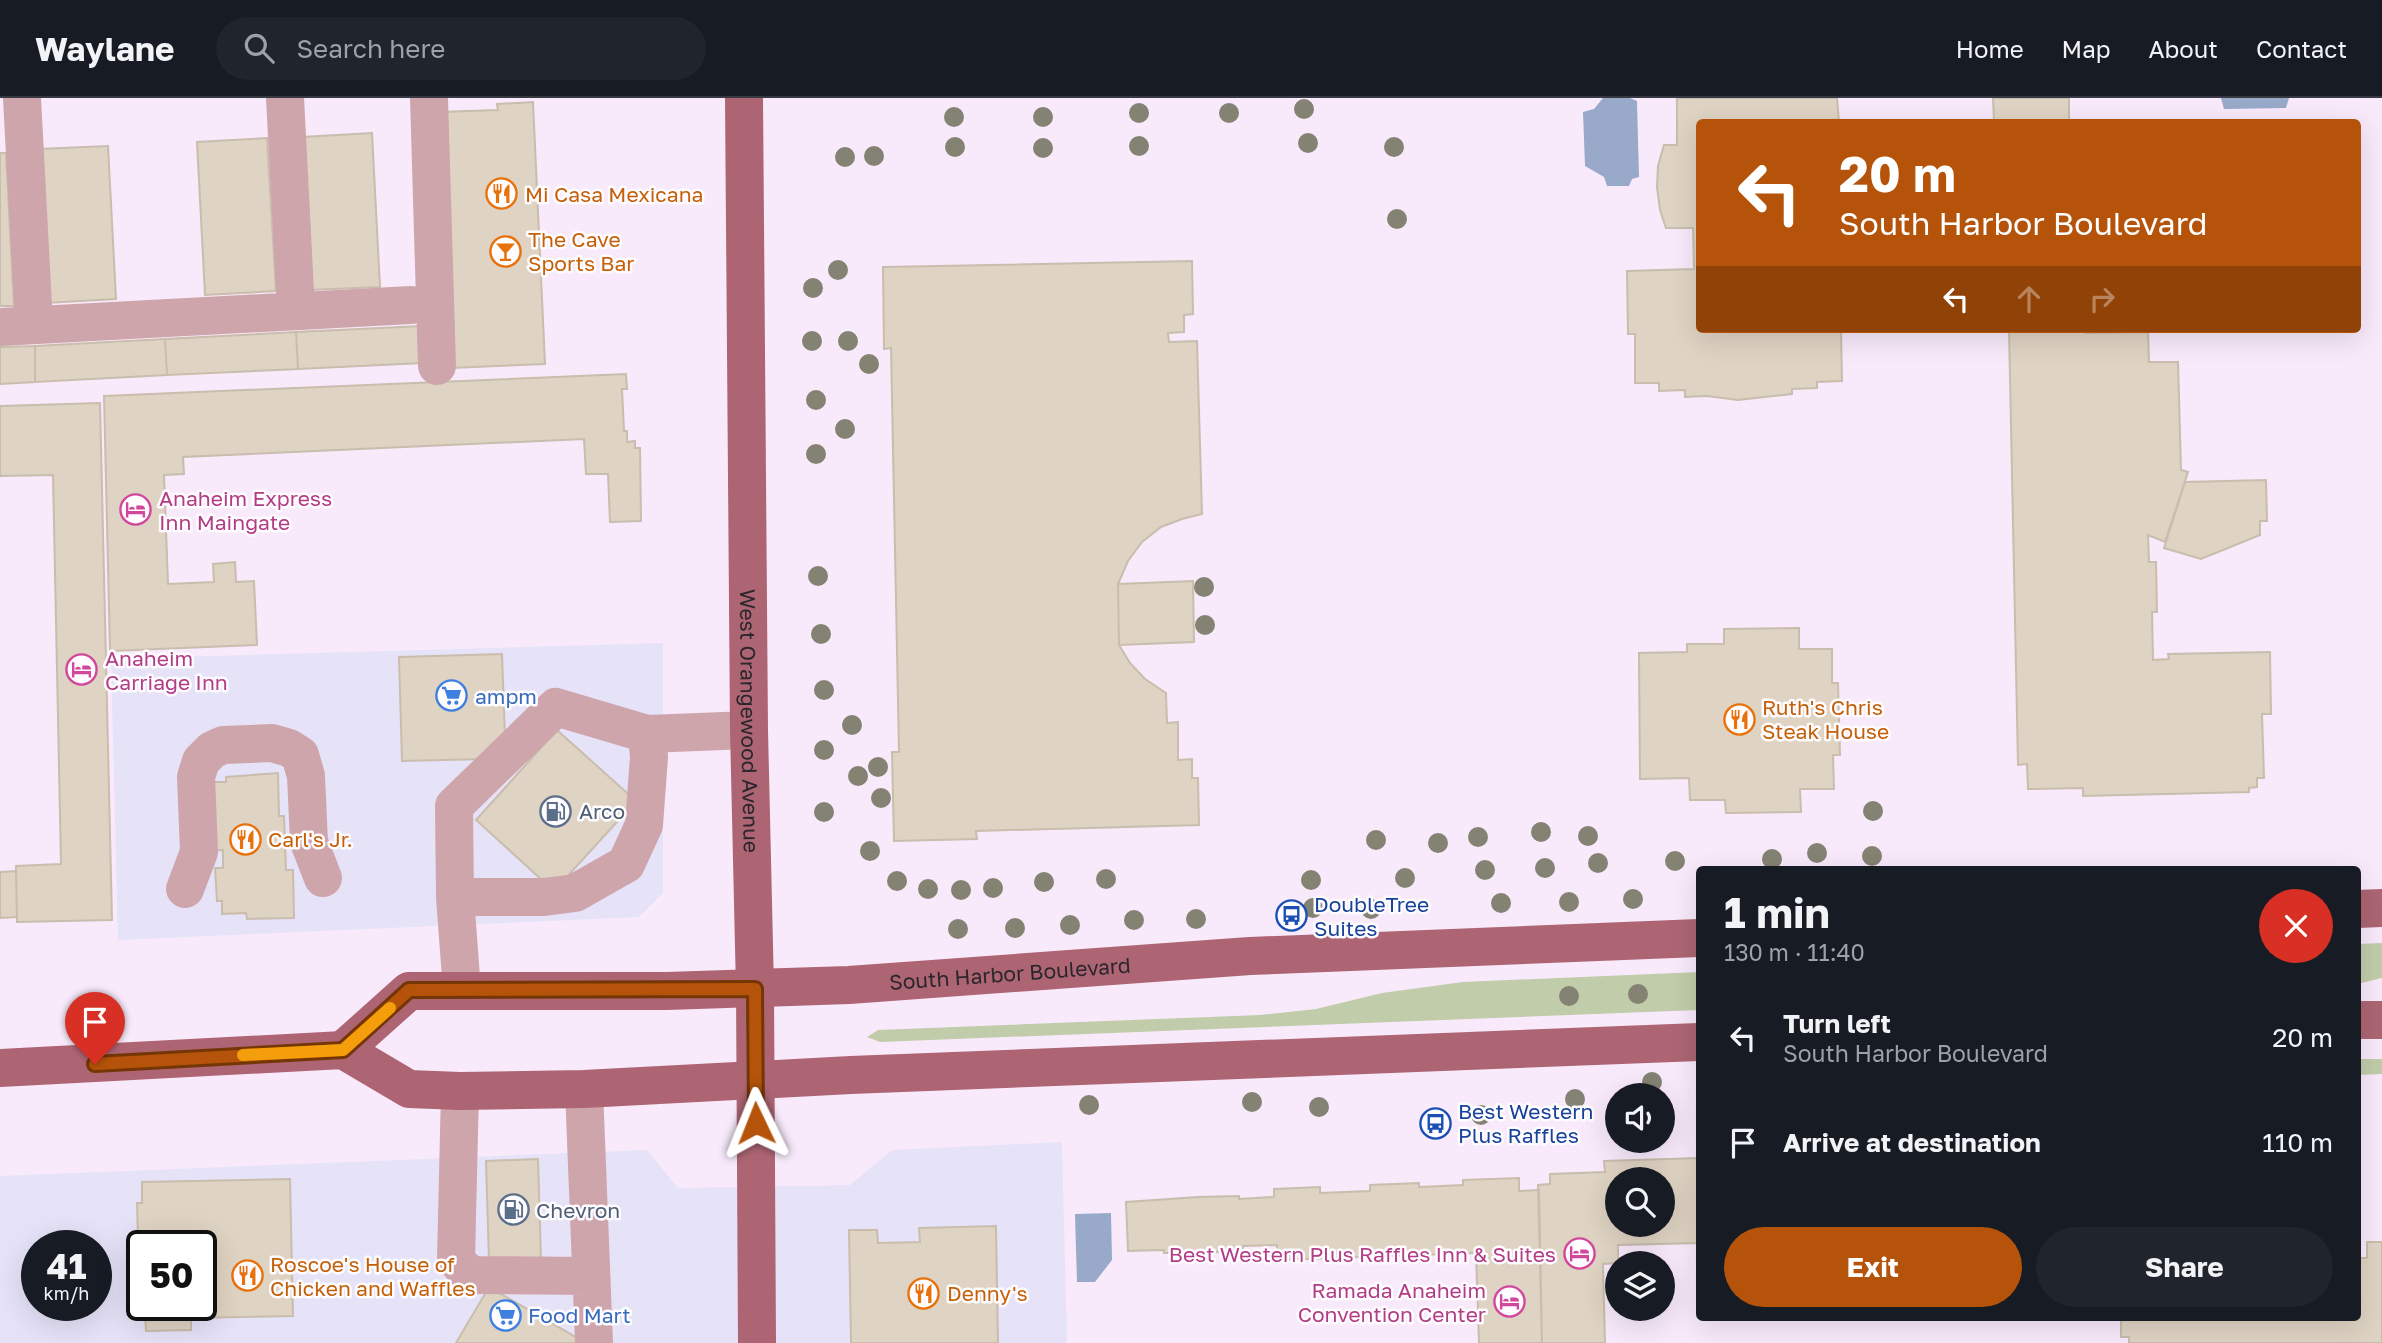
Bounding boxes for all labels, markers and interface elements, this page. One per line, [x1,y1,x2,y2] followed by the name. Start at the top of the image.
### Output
[216,17,706,80] search box
[35,29,174,68] text: Waylane
[240,29,278,67] icon: search
[296,33,445,64] text: Search here
[1956,34,2024,63] text: Home
[2062,34,2111,63] text: Map
[2149,34,2218,63] text: About
[2256,34,2347,63] text: Contact
[1839,144,1956,203] text: 20 m
[1724,147,1815,238] icon: left
[485,177,519,211] restaurant icon: Mi Casa Mexicana
[525,181,703,207] place label: Mi Casa Mexicana
[1839,204,2207,242] text: South Harbor Boulevard
[528,226,634,276] place label: The Cave Sports Bar
[488,234,522,268] bar icon: The Cave Sports Bar
[1937,280,1975,318] icon: left
[2010,280,2048,318] icon: ahead
[2083,280,2121,318] icon: right
[159,485,332,535] place label: Anaheim Express Inn Maingate
[119,493,153,527] hotel icon: Anaheim Express Inn Maingate
[735,589,765,853] street label: West Orangewood Avenue
[105,645,228,695] place label: Anaheim Carriage Inn
[65,653,99,687] hotel icon: Anaheim Carriage Inn
[435,679,469,713] supermarket icon: ampm
[475,683,537,709] place label: ampm
[1762,694,1889,744] place label: Ruth's Chris Steak House
[1722,702,1756,736] restaurant icon: Ruth's Chris Steak House
[539,794,573,828] fuel station icon: Arco
[579,798,625,824] place label: Arco
[228,822,262,856] restaurant icon: Carl's Jr.
[268,826,353,852] place label: Carl's Jr.
[1724,887,1830,937] text: 1 min
[2259,889,2333,963] button: close
[1314,891,1429,941] place label: DoubleTree Suites
[1274,899,1308,933] bus stop icon: DoubleTree Suites
[1724,938,1865,966] text: 130 m · 11:40
[888,952,1132,995] street label: South Harbor Boulevard
[65,992,125,1064] pin
[76,1003,114,1041] icon: arrive
[1783,1008,1891,1039] text: Turn left
[1724,1019,1762,1057] icon: left
[2272,1022,2333,1053] text: 20 m
[1783,1039,2048,1067] text: South Harbor Boulevard
[1605,1083,1675,1321] map controls
[1605,1083,1675,1153] button: sound
[719,1086,793,1160] position arrow
[1458,1098,1593,1148] place label: Best Western Plus Raffles
[1418,1106,1452,1140] bus stop icon: Best Western Plus Raffles
[1724,1124,1762,1162] icon: arrive
[1783,1127,2041,1158] text: Arrive at destination
[2262,1127,2333,1158] text: 110 m
[1605,1167,1675,1237] button: search
[496,1193,530,1227] fuel station icon: Chevron
[536,1197,620,1223] place label: Chevron
[1724,1227,2022,1307] button: Exit
[2036,1227,2333,1307] button: Share
[126,1230,217,1321] speed limit sign: 50
[1562,1237,1596,1271] hotel icon: Best Western Plus Raffles Inn & Suites
[1169,1241,1556,1267] place label: Best Western Plus Raffles Inn & Suites
[47,1245,86,1287] text: 41
[270,1251,476,1301] place label: Roscoe's House of Chicken and Waffles
[1605,1251,1675,1321] button: layers
[230,1259,264,1293] restaurant icon: Roscoe's House of Chicken and Waffles
[907,1276,941,1310] restaurant icon: Denny's
[1298,1277,1486,1327] place label: Ramada Anaheim Convention Center
[947,1280,1028,1306] place label: Denny's
[44,1282,89,1304] text: km/h
[1492,1285,1526,1319] hotel icon: Ramada Anaheim Convention Center
[488,1298,522,1332] supermarket icon: Food Mart
[528,1302,631,1328] place label: Food Mart

